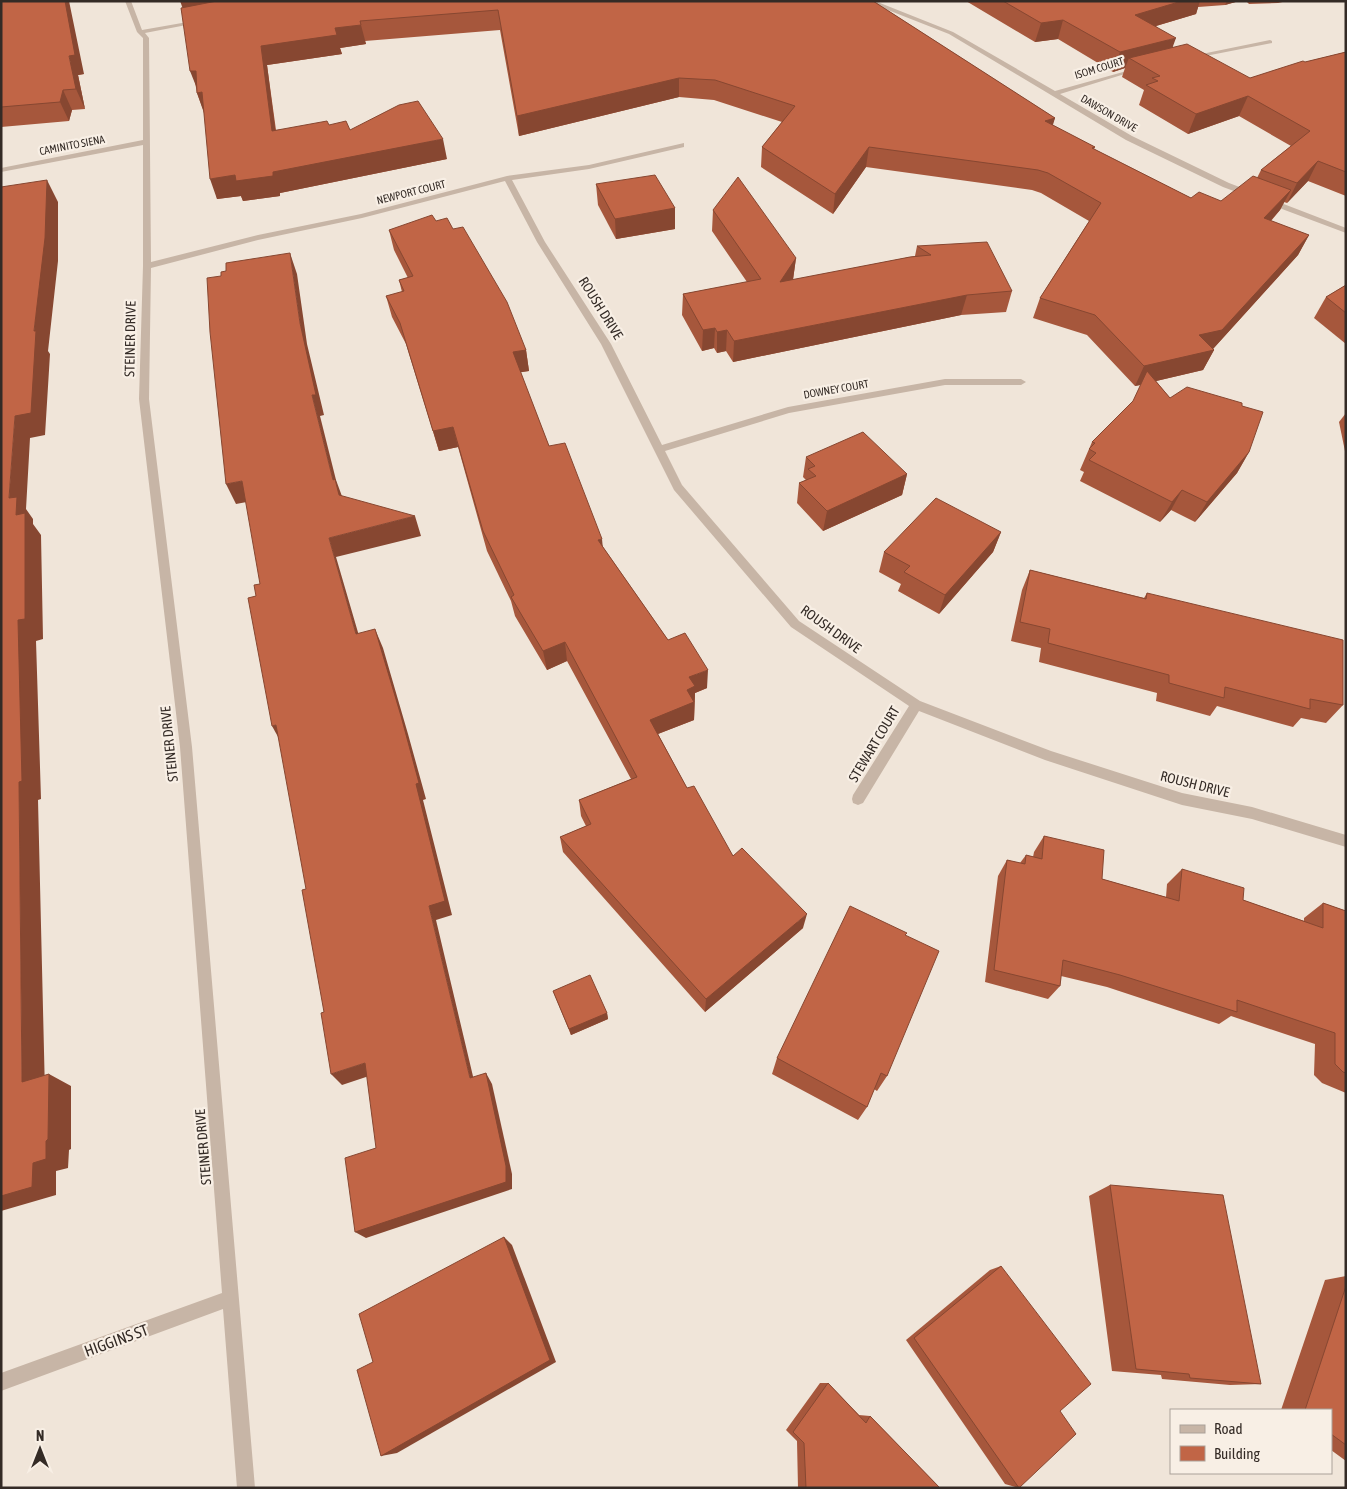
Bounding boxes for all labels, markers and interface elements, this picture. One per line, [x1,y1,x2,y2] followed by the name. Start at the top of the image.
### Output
[1073,55,1125,81] street label: ISOM COURT
[1079,92,1140,134] street label: DAWSON DRIVE
[38,133,106,157] street label: CAMINITO SIENA
[375,178,447,206] street label: NEWPORT COURT
[576,274,626,342] street label: ROUSH DRIVE
[121,301,139,377] street label: STEINER DRIVE
[802,377,870,401] street label: DOWNEY COURT
[798,602,864,656] street label: ROUSH DRIVE
[845,703,903,785] street label: STEWART COURT
[157,705,181,783] street label: STEINER DRIVE
[1159,768,1231,800] street label: ROUSH DRIVE
[192,1108,214,1186] street label: STEINER DRIVE
[82,1320,150,1360] street label: HIGGINS ST
[1170,1409,1332,1474] legend
[1214,1420,1243,1437] text: Road
[15,1424,65,1474] north arrow
[36,1428,44,1444] text: N
[1214,1445,1260,1462] text: Building

